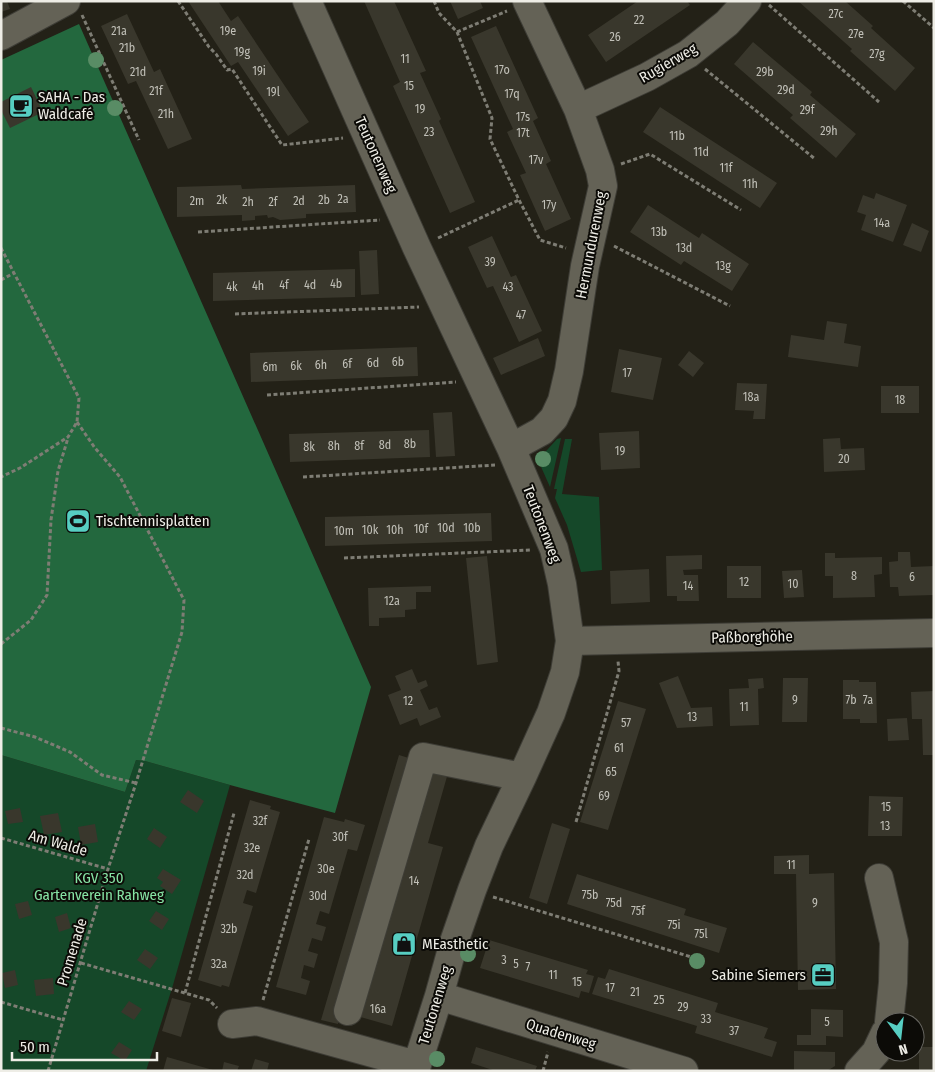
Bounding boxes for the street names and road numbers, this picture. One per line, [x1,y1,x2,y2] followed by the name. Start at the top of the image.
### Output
[636,39,700,87] street label: Rugierweg
[351,114,401,196] street label: Teutonenweg
[572,190,610,300] street label: Hermundurenweg
[519,483,565,565] street label: Teutonenweg
[711,627,793,647] street label: Paßborghöhe
[27,826,89,860] street label: Am Walde
[53,916,91,988] street label: Promenade
[414,963,456,1047] street label: Teutonenweg
[524,1015,598,1053] street label: Quadenweg

